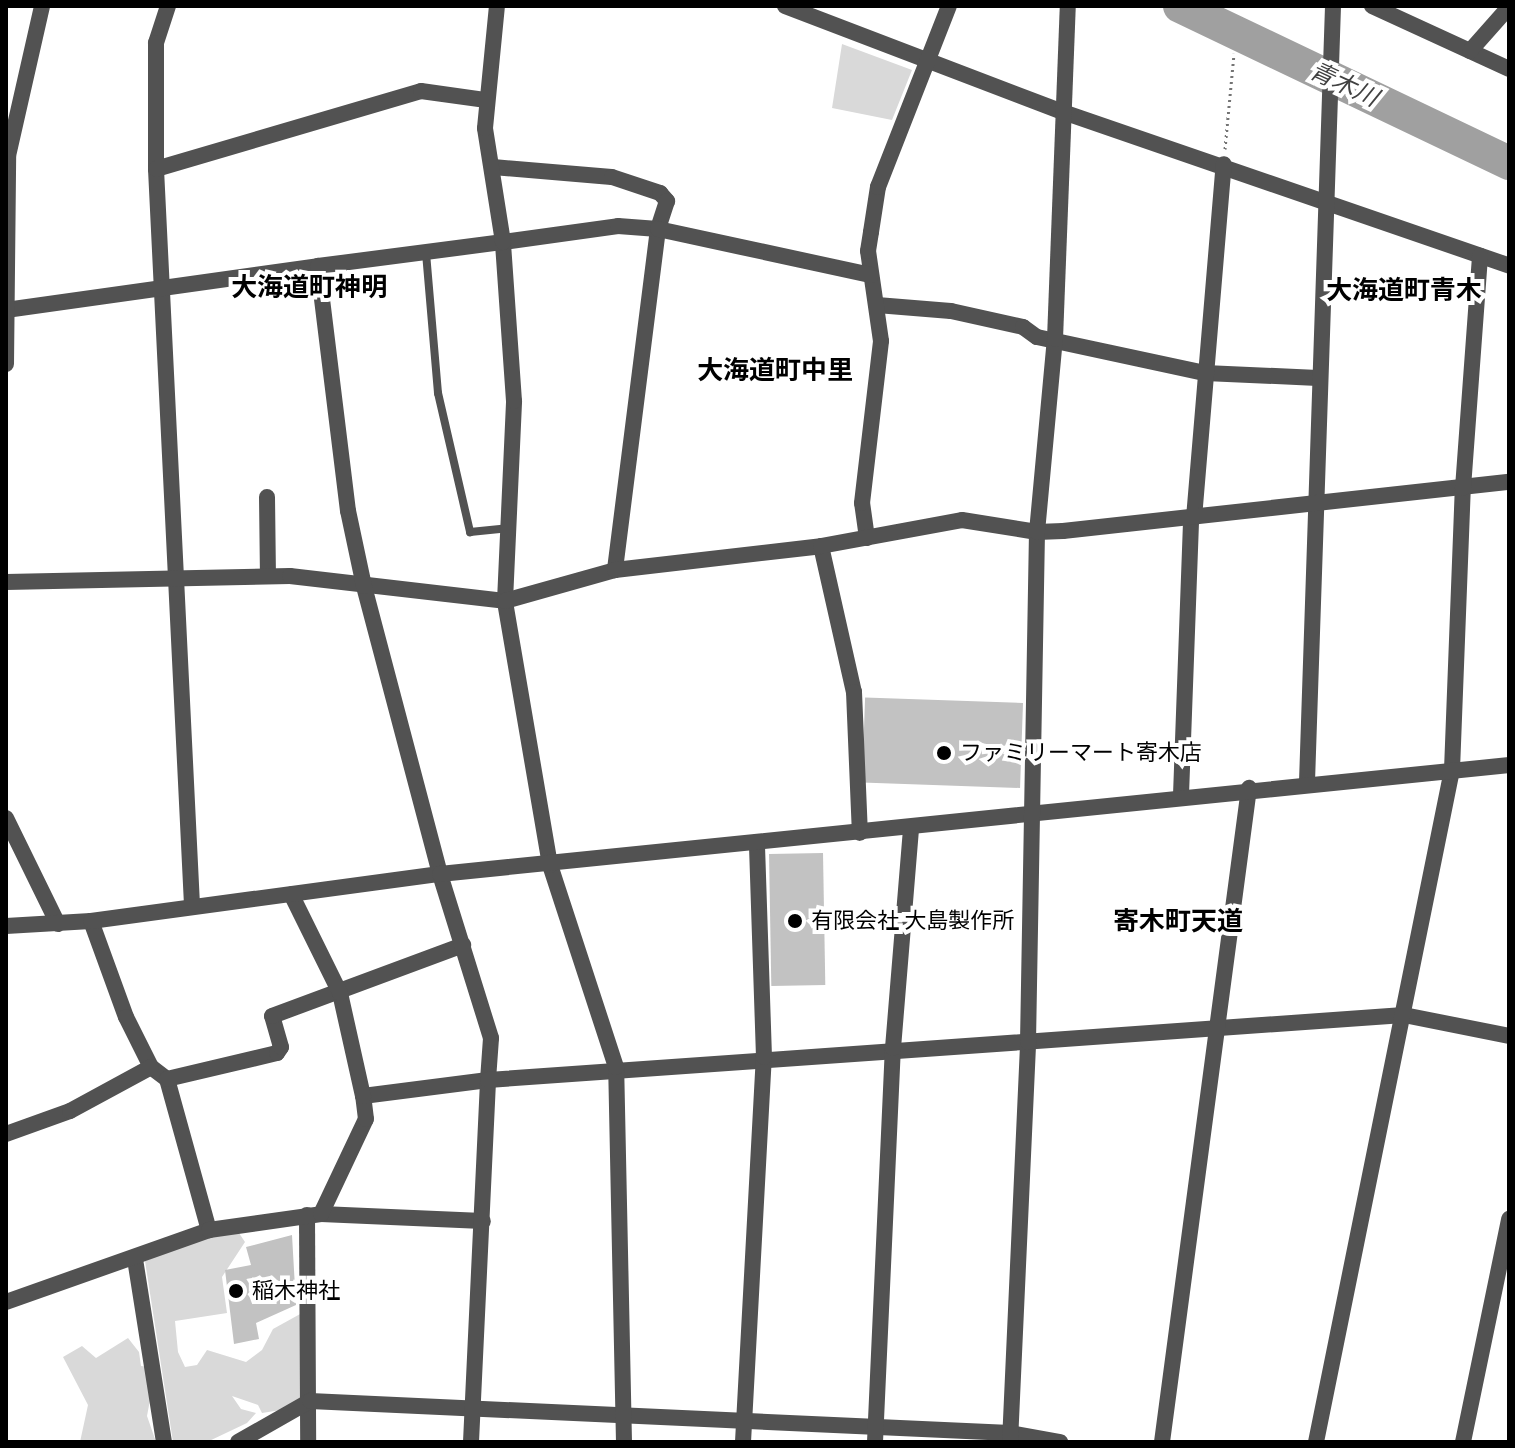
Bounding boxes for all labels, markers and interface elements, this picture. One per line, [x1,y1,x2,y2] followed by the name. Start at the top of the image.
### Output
[1305,56,1383,112] water label: 青木川
[231,271,387,303] district label: 大海道町神明
[1326,274,1482,306] district label: 大海道町青木
[697,354,853,386] district label: 大海道町中里
[960,740,1202,766] place label: ファミリーマート寄木店
[935,744,953,762] marker: ファミリーマート寄木店
[1113,905,1243,937] district label: 寄木町天道
[811,908,1014,934] place label: 有限会社 大島製作所
[786,912,804,930] marker: 有限会社 大島製作所
[252,1278,340,1304] place label: 稲木神社
[227,1282,245,1300] marker: 稲木神社

